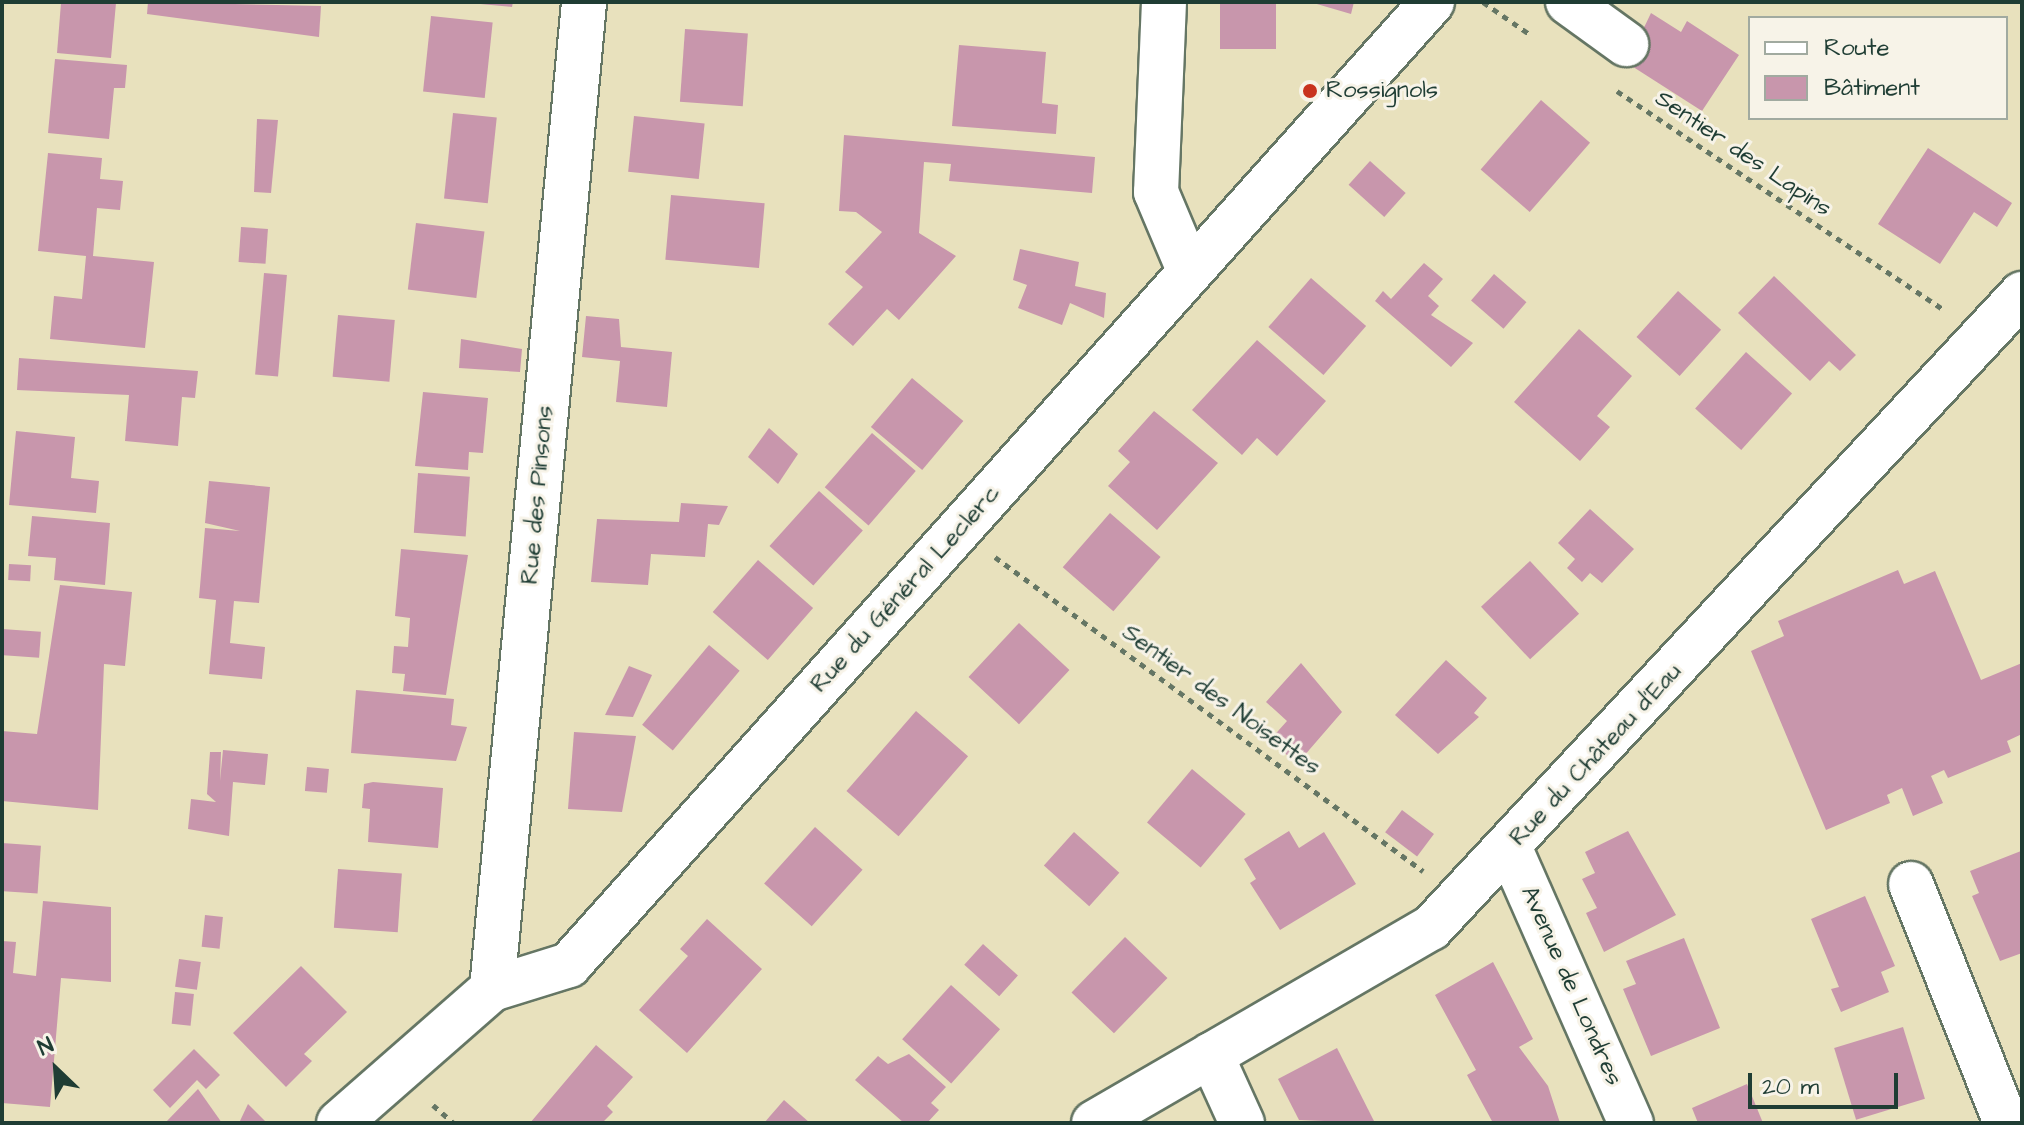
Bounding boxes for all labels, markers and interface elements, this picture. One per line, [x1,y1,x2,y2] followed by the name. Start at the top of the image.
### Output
[1748,16,2008,120] legend
[1824,31,1889,65] text: Route
[1824,71,1920,105] text: Bâtiment
[1326,77,1438,105] place label: Rossignols
[1301,82,1319,100] marker: Rossignols
[1649,84,1837,224] street label: Sentier des Lapins
[516,404,560,586] street label: Rue des Pinsons
[805,479,1007,699] street label: Rue du Général Leclerc
[1116,618,1326,782] street label: Sentier des Noisettes
[1504,658,1688,852] street label: Rue du Château d'Eau
[1514,882,1628,1090] street label: Avenue de Londres
[16,1029,96,1109] north arrow
[33,1030,58,1064] text: N
[1752,1057,1902,1107] scale bar
[1762,1070,1819,1104] text: 20 m

